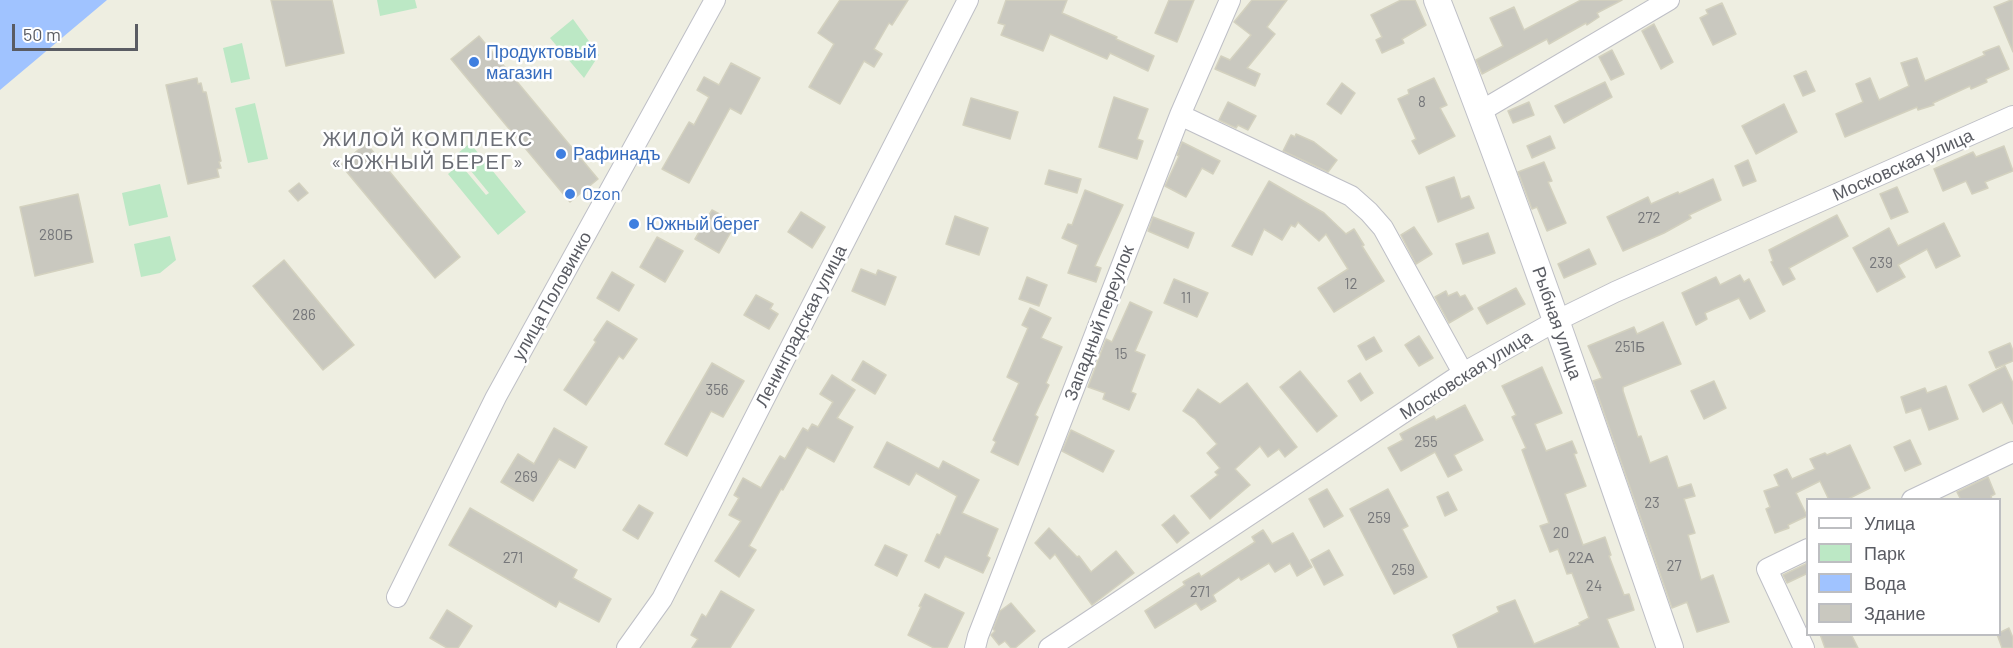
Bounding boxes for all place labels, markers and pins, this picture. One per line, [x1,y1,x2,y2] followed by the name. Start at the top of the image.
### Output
[486,41,597,84] place label: Продуктовый магазин
[467,55,481,69] marker: Продуктовый магазин
[573,143,661,165] place label: Рафинадъ
[554,147,568,161] marker: Рафинадъ
[582,183,621,205] place label: Ozon
[563,187,577,201] marker: Ozon
[646,213,759,235] place label: Южный берег
[627,217,641,231] marker: Южный берег

